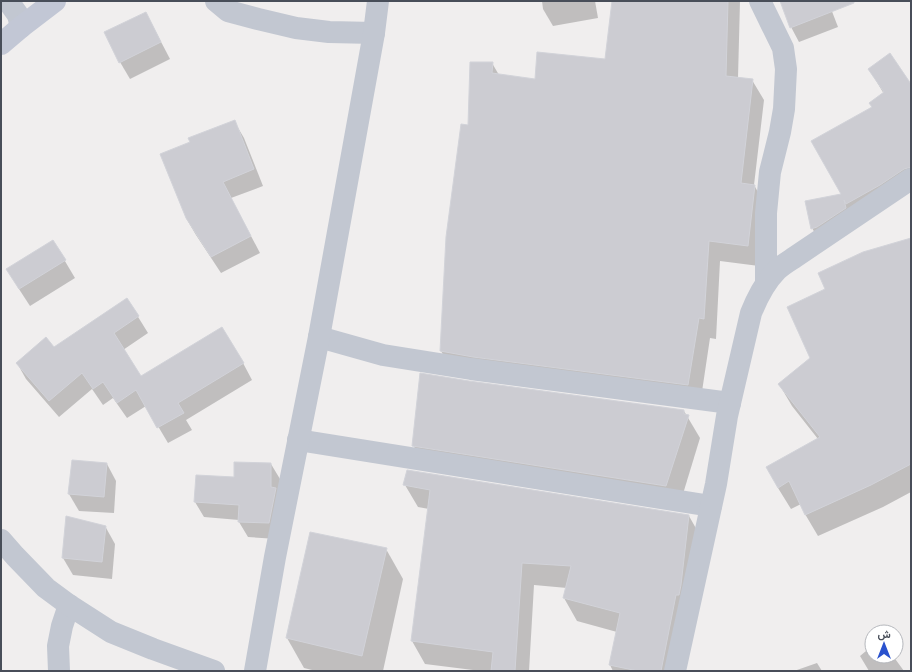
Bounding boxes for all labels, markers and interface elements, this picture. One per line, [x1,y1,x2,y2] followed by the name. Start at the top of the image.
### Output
[864,624,904,664] north arrow
[877,626,891,642] text: ش

